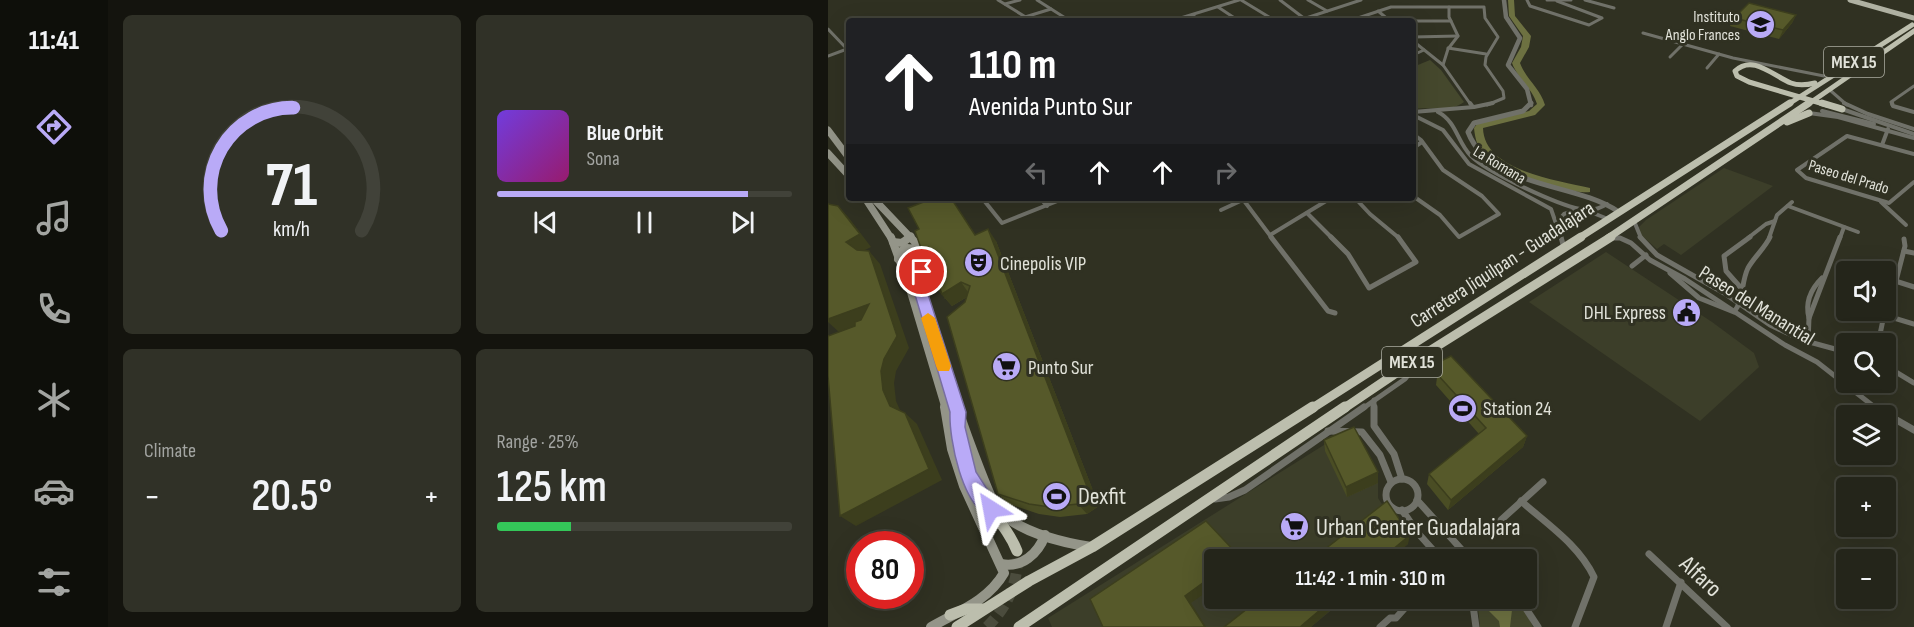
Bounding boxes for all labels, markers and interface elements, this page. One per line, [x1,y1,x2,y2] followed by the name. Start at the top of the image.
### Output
[1665,8,1740,45] place label: Instituto Anglo Frances
[1745,9,1777,41] school or university icon: Instituto Anglo Frances
[29,25,79,57] text: 11:41
[969,40,1056,91] text: 110 m
[870,42,948,120] icon: ahead
[1824,47,1884,77] road number: MEX 15
[969,91,1132,123] text: Avenida Punto Sur
[33,106,75,148] icon: directions
[587,120,663,147] text: Blue Orbit
[1470,142,1529,188] street label: La Romana
[587,147,620,171] text: Sona
[266,150,318,225] text: 71
[1020,156,1053,189] icon: left
[1083,156,1116,189] icon: ahead
[1146,156,1179,189] icon: ahead
[1209,156,1242,189] icon: right
[1806,156,1891,199] street label: Paseo del Prado
[1406,196,1599,333] street label: Carretera Jiquilpan - Guadalajara
[33,197,75,239] icon: music
[529,206,562,239] icon: previous
[628,206,661,239] icon: pause
[726,206,759,239] icon: next
[273,218,310,243] text: km/h
[896,246,947,297] pin
[963,247,995,279] theatre icon: Cinepolis VIP
[1000,252,1086,276] place label: Cinepolis VIP
[905,255,938,288] icon: arrive
[1694,261,1819,351] street label: Paseo del Manantial
[1836,261,1896,609] map controls
[1836,261,1896,321] button: sound
[33,288,75,330] icon: phone
[1671,296,1703,328] public building icon: DHL Express
[1584,301,1666,325] place label: DHL Express
[1836,333,1896,393] button: search
[1382,347,1442,377] road number: MEX 15
[991,351,1023,383] supermarket icon: Punto Sur
[1028,356,1094,380] place label: Punto Sur
[33,379,75,421] icon: climate
[1446,392,1478,424] sports icon: Station 24
[1483,397,1552,421] place label: Station 24
[1836,405,1896,465] button: layers
[497,430,579,454] text: Range · 25%
[144,439,196,463] text: Climate
[497,460,607,515] text: 125 km
[251,469,332,524] text: 20.5°
[33,470,75,512] icon: car
[144,477,160,517] text: −
[423,477,439,517] text: +
[959,477,1023,541] position arrow
[1836,477,1896,537] button: +
[1041,480,1073,512] sports icon: Dexfit
[1078,482,1126,511] place label: Dexfit
[1279,511,1311,543] supermarket icon: Urban Center Guadalajara
[1316,513,1521,542] place label: Urban Center Guadalajara
[846,531,924,609] speed limit sign: 80
[1673,549,1728,603] street label: Alfaro
[1836,549,1896,609] button: −
[33,561,75,603] icon: filters
[1296,565,1445,592] text: 11:42 · 1 min · 310 m

